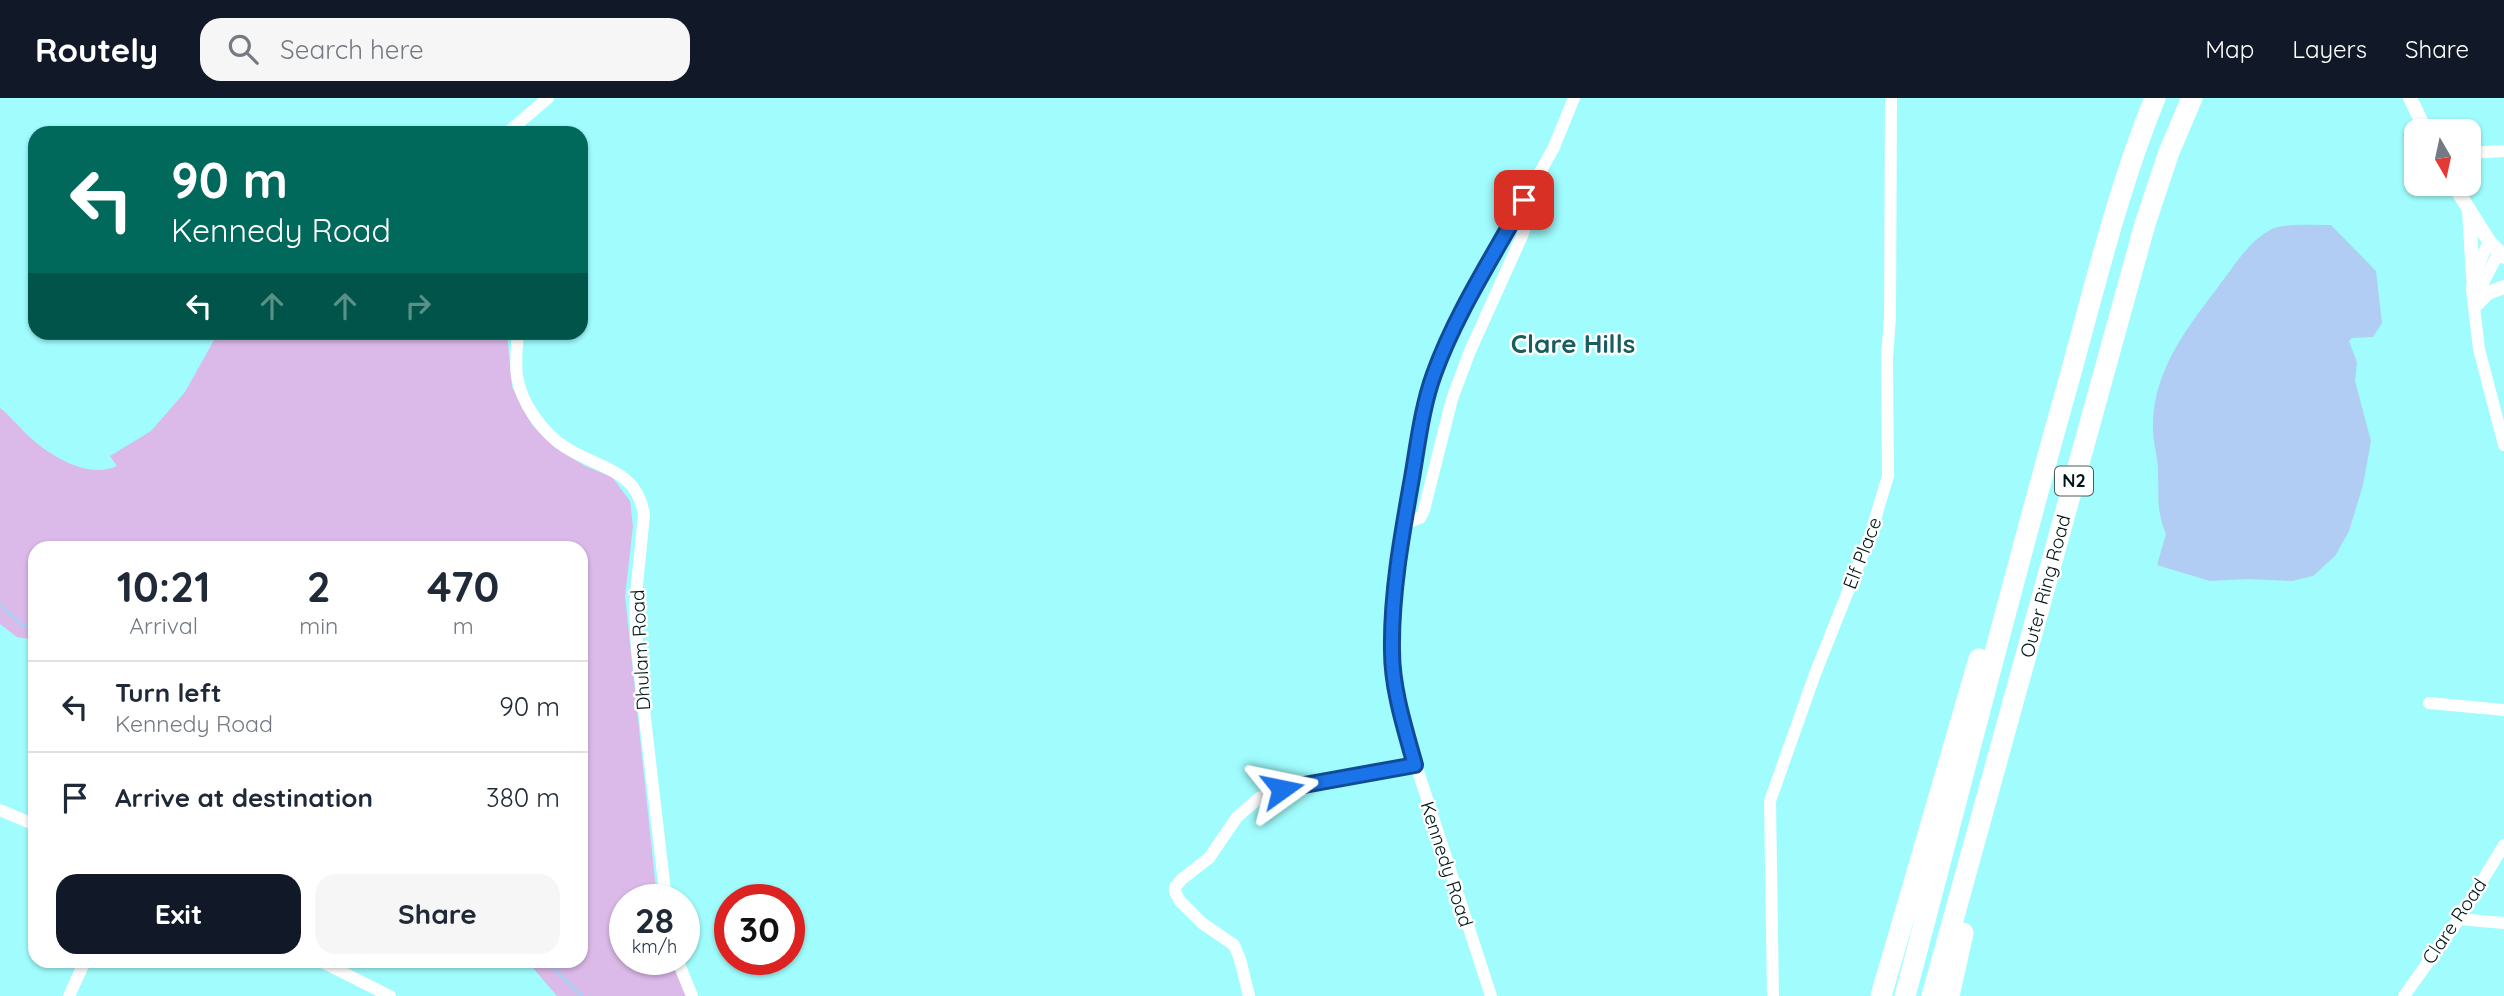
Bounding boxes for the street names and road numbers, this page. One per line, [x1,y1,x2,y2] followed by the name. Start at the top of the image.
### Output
[2055,466,2093,496] road number: N2
[2014,512,2076,660] street label: Outer Ring Road
[1837,514,1887,592] street label: Elf Place
[625,589,655,711] street label: Dhulam Road
[1415,798,1479,930] street label: Kennedy Road
[2417,874,2491,968] street label: Clare Road

